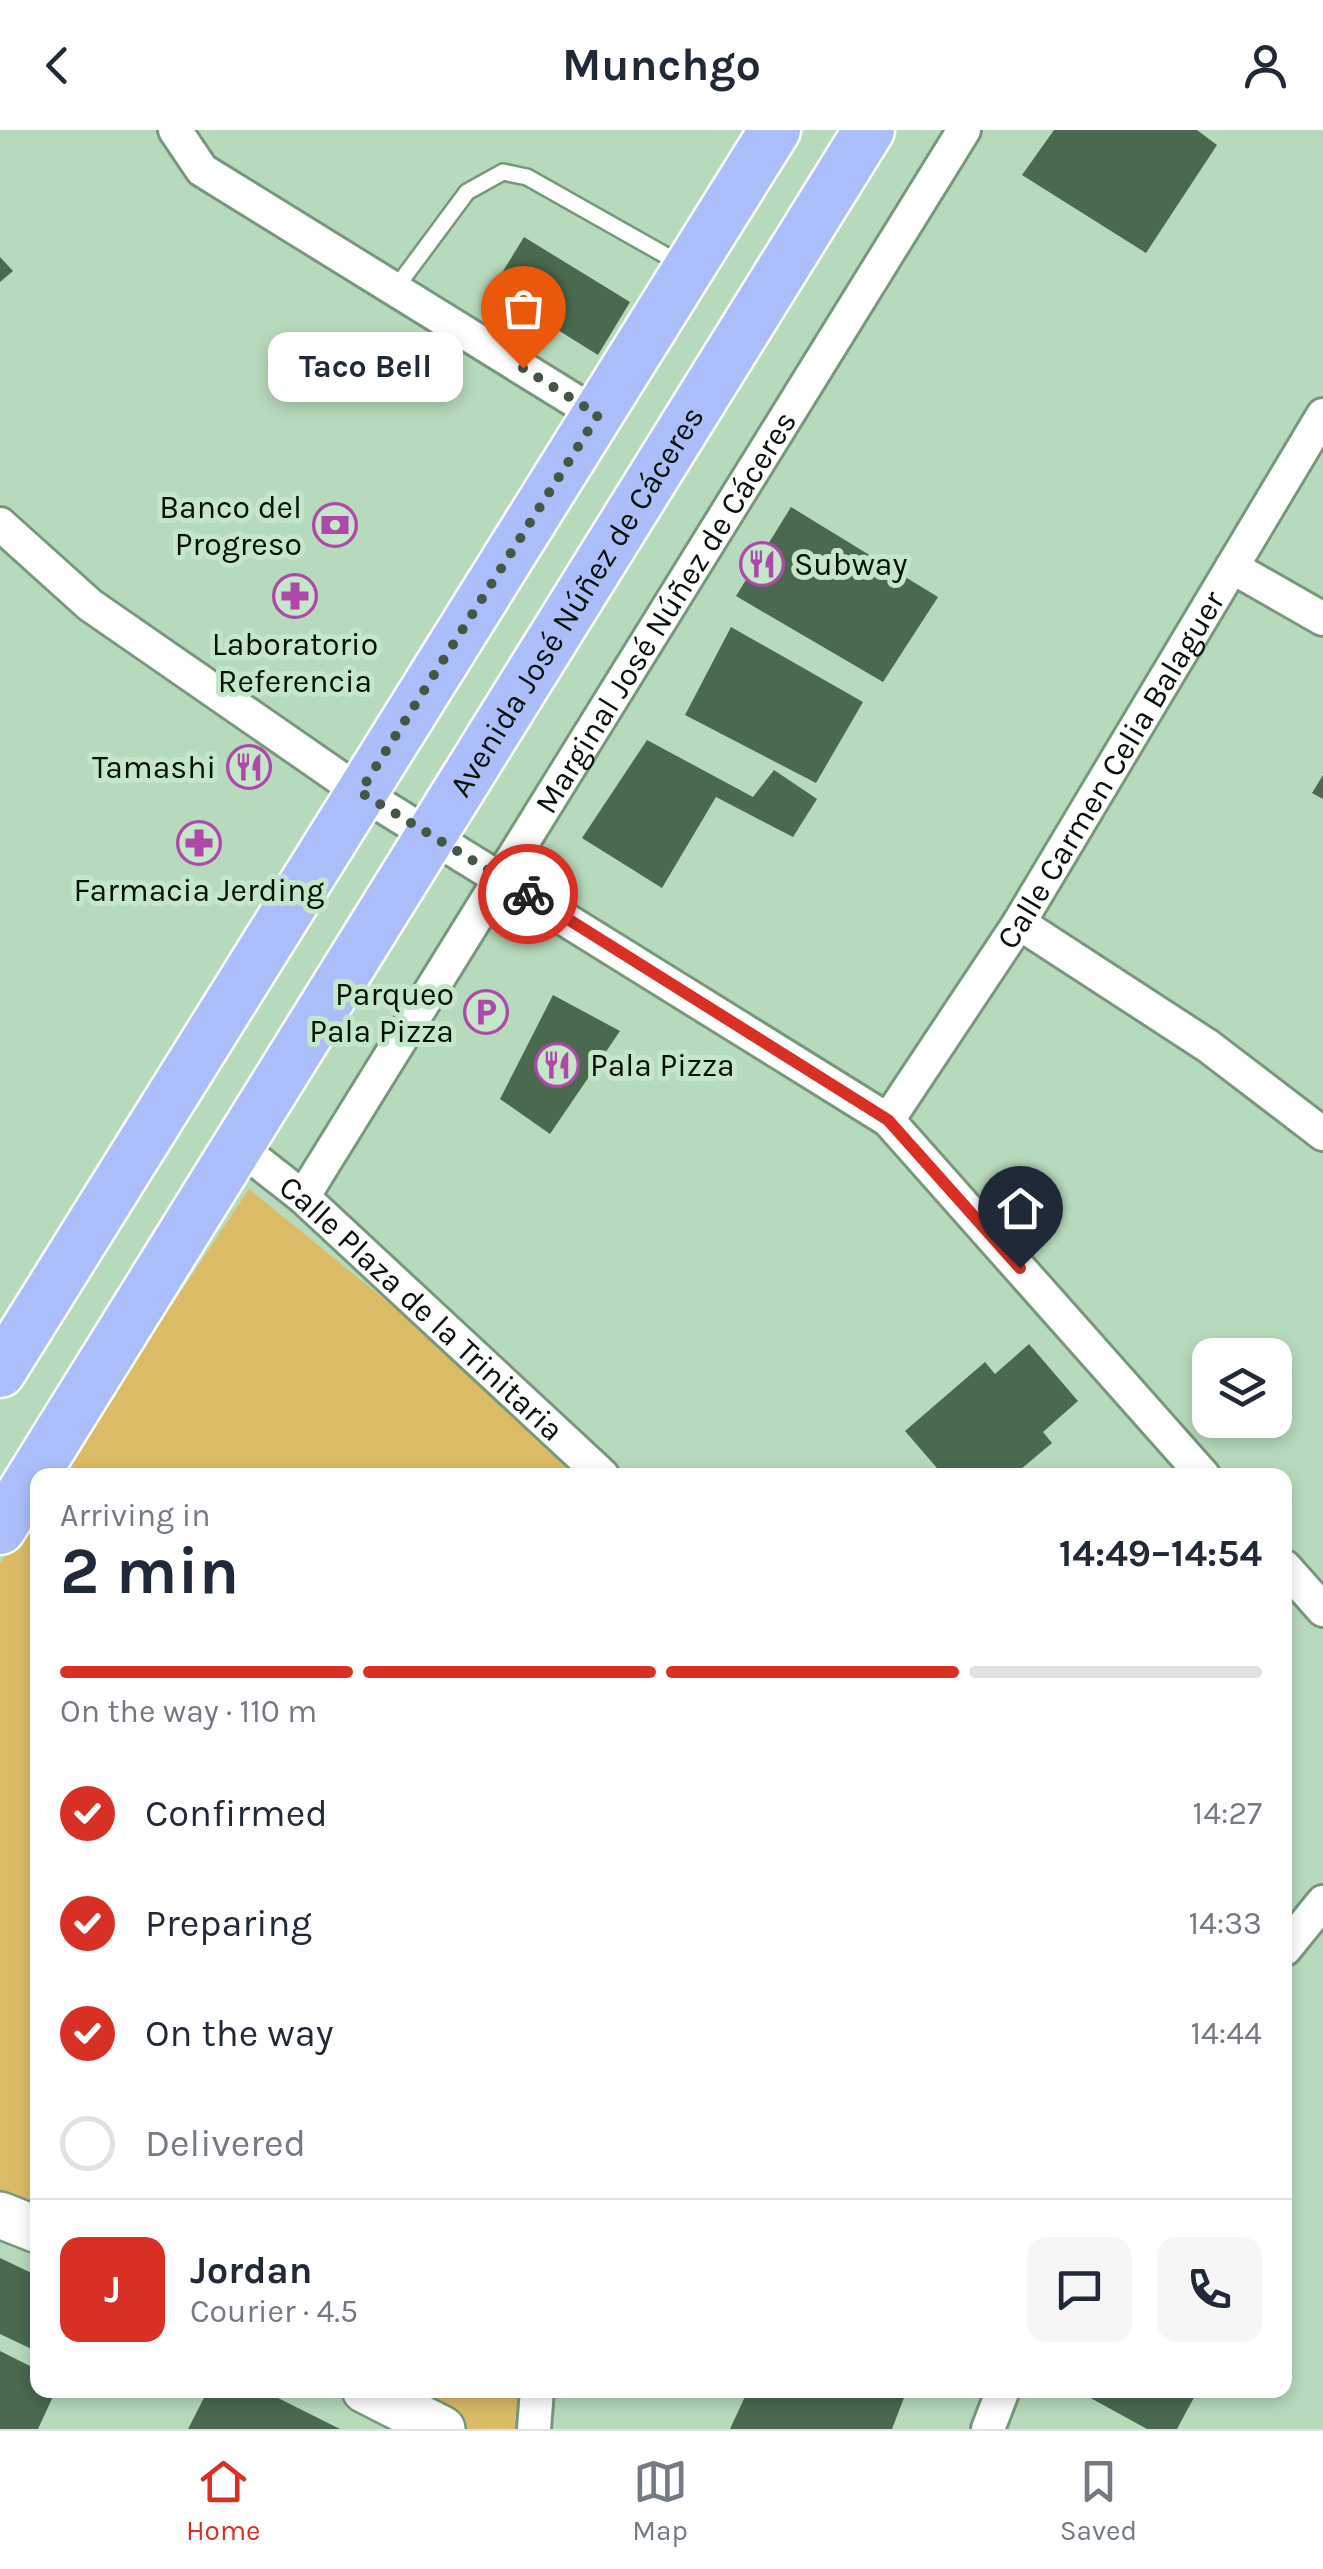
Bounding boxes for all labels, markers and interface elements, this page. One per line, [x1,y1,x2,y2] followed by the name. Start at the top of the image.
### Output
[30,38,85,93] icon: back
[1238,38,1293,93] icon: person
[562,39,761,91] text: Munchgo
[481,266,566,369] pin
[496,281,551,336] icon: bag
[268,333,463,403] callout: Taco Bell
[299,348,432,385] text: Taco Bell
[442,400,712,804] street label: Avenida José Núñez de Cáceres
[527,405,804,820] street label: Marginal José Núñez de Cáceres
[159,489,302,563] place label: Banco del Progreso
[312,502,358,548] bank icon: Banco del Progreso
[739,541,785,587] restaurant icon: Subway
[794,546,907,583] place label: Subway
[272,573,318,619] pharmacy icon: Laboratorio Referencia
[989,584,1233,956] street label: Calle Carmen Celia Balaguer
[212,626,378,700] place label: Laboratorio Referencia
[226,744,272,790] restaurant icon: Tamashi
[92,749,216,786] place label: Tamashi
[176,820,222,866] pharmacy icon: Farmacia Jerding
[478,844,578,944] courier
[501,867,556,922] icon: bike
[74,872,324,909] place label: Farmacia Jerding
[309,976,454,1050] place label: Parqueo Pala Pizza
[463,989,509,1035] parking icon: Parqueo Pala Pizza
[534,1042,580,1088] restaurant icon: Pala Pizza
[590,1047,735,1084] place label: Pala Pizza
[978,1166,1063,1269] pin
[272,1168,571,1449] street label: Calle Plaza de la Trinitaria
[993,1181,1048,1236] icon: home
[1192,1338,1292,1438] map controls
[1192,1338,1292,1438] button: layers
[60,1497,211,1534] text: Arriving in
[1059,1531,1262,1576] text: 14:49–14:54
[60,1533,239,1609] text: 2 min
[60,1693,317,1730] text: On the way · 110 m
[60,1786,115,1841] icon: check
[145,1791,328,1836] text: Confirmed
[1193,1795,1262,1832] text: 14:27
[60,1896,115,1951] icon: check
[145,1901,312,1946] text: Preparing
[1188,1905,1262,1942] text: 14:33
[60,2006,115,2061] icon: check
[145,2011,333,2056] text: On the way
[1190,2015,1262,2052] text: 14:44
[145,2121,306,2166] text: Delivered
[1027,2237,1132,2342] button: chat
[1157,2237,1262,2342] button: phone
[190,2248,313,2293] text: Jordan
[104,2267,121,2312] text: J
[190,2293,358,2330] text: Courier · 4.5
[186,2454,261,2547] tab: Home
[632,2454,688,2547] tab: Map
[1060,2454,1137,2547] tab: Saved

